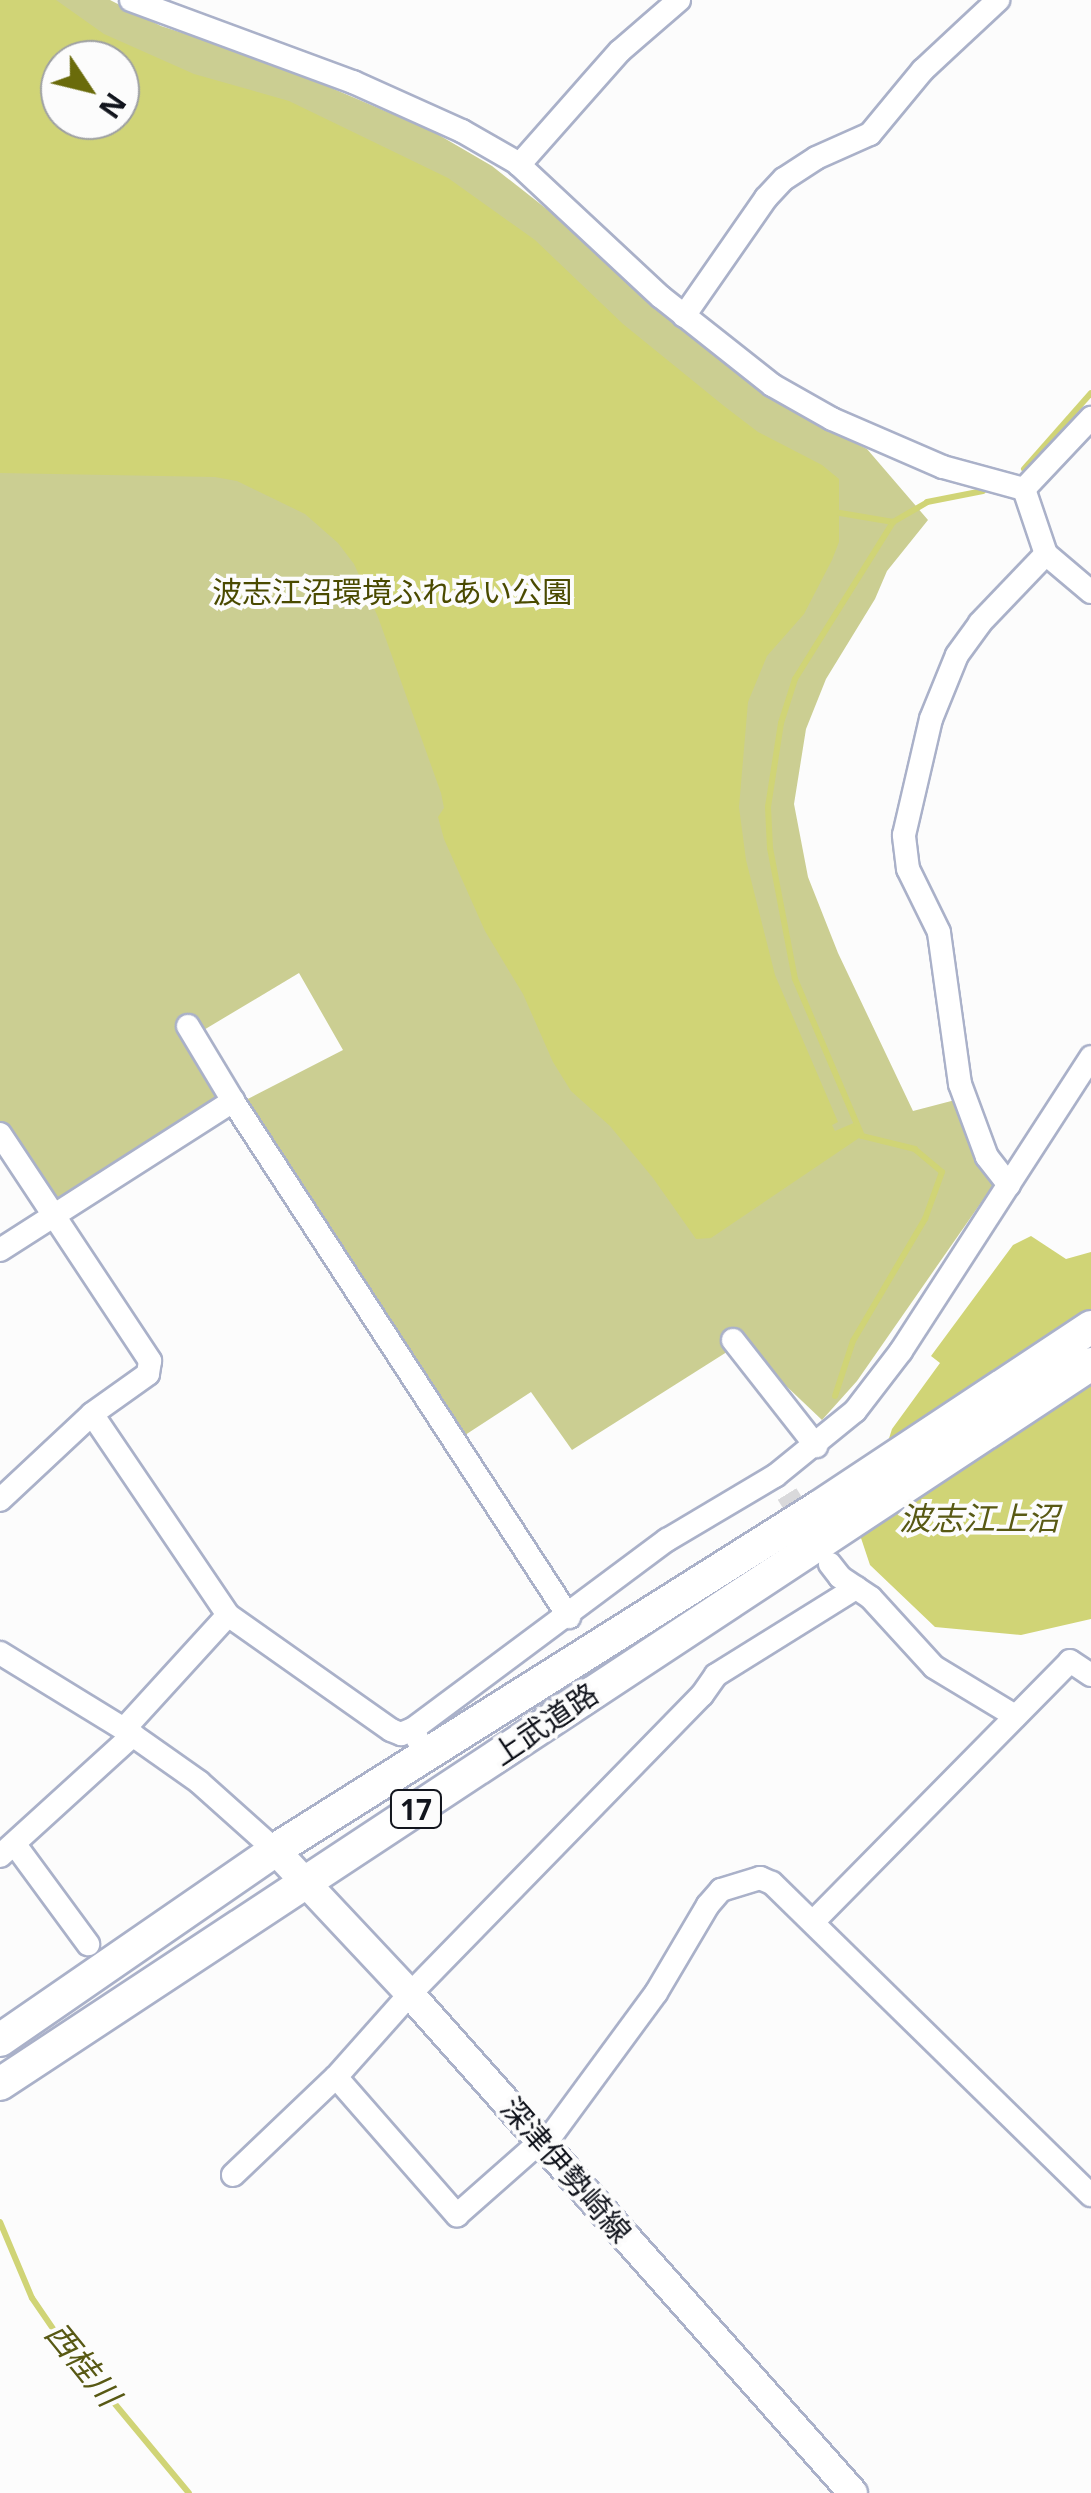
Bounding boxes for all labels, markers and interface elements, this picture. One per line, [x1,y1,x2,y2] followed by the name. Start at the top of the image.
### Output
[40,40,140,140] north arrow
[91,86,135,126] text: N
[212,574,572,610] park label: 波志江沼環境ふれあい公園
[899,1499,1059,1537] water label: 波志江上沼
[485,1676,605,1772] street label: 上武道路
[388,1786,444,1832] road number: 17
[493,2090,639,2250] street label: 深津伊勢崎線
[38,2315,128,2413] water label: 西桂川

